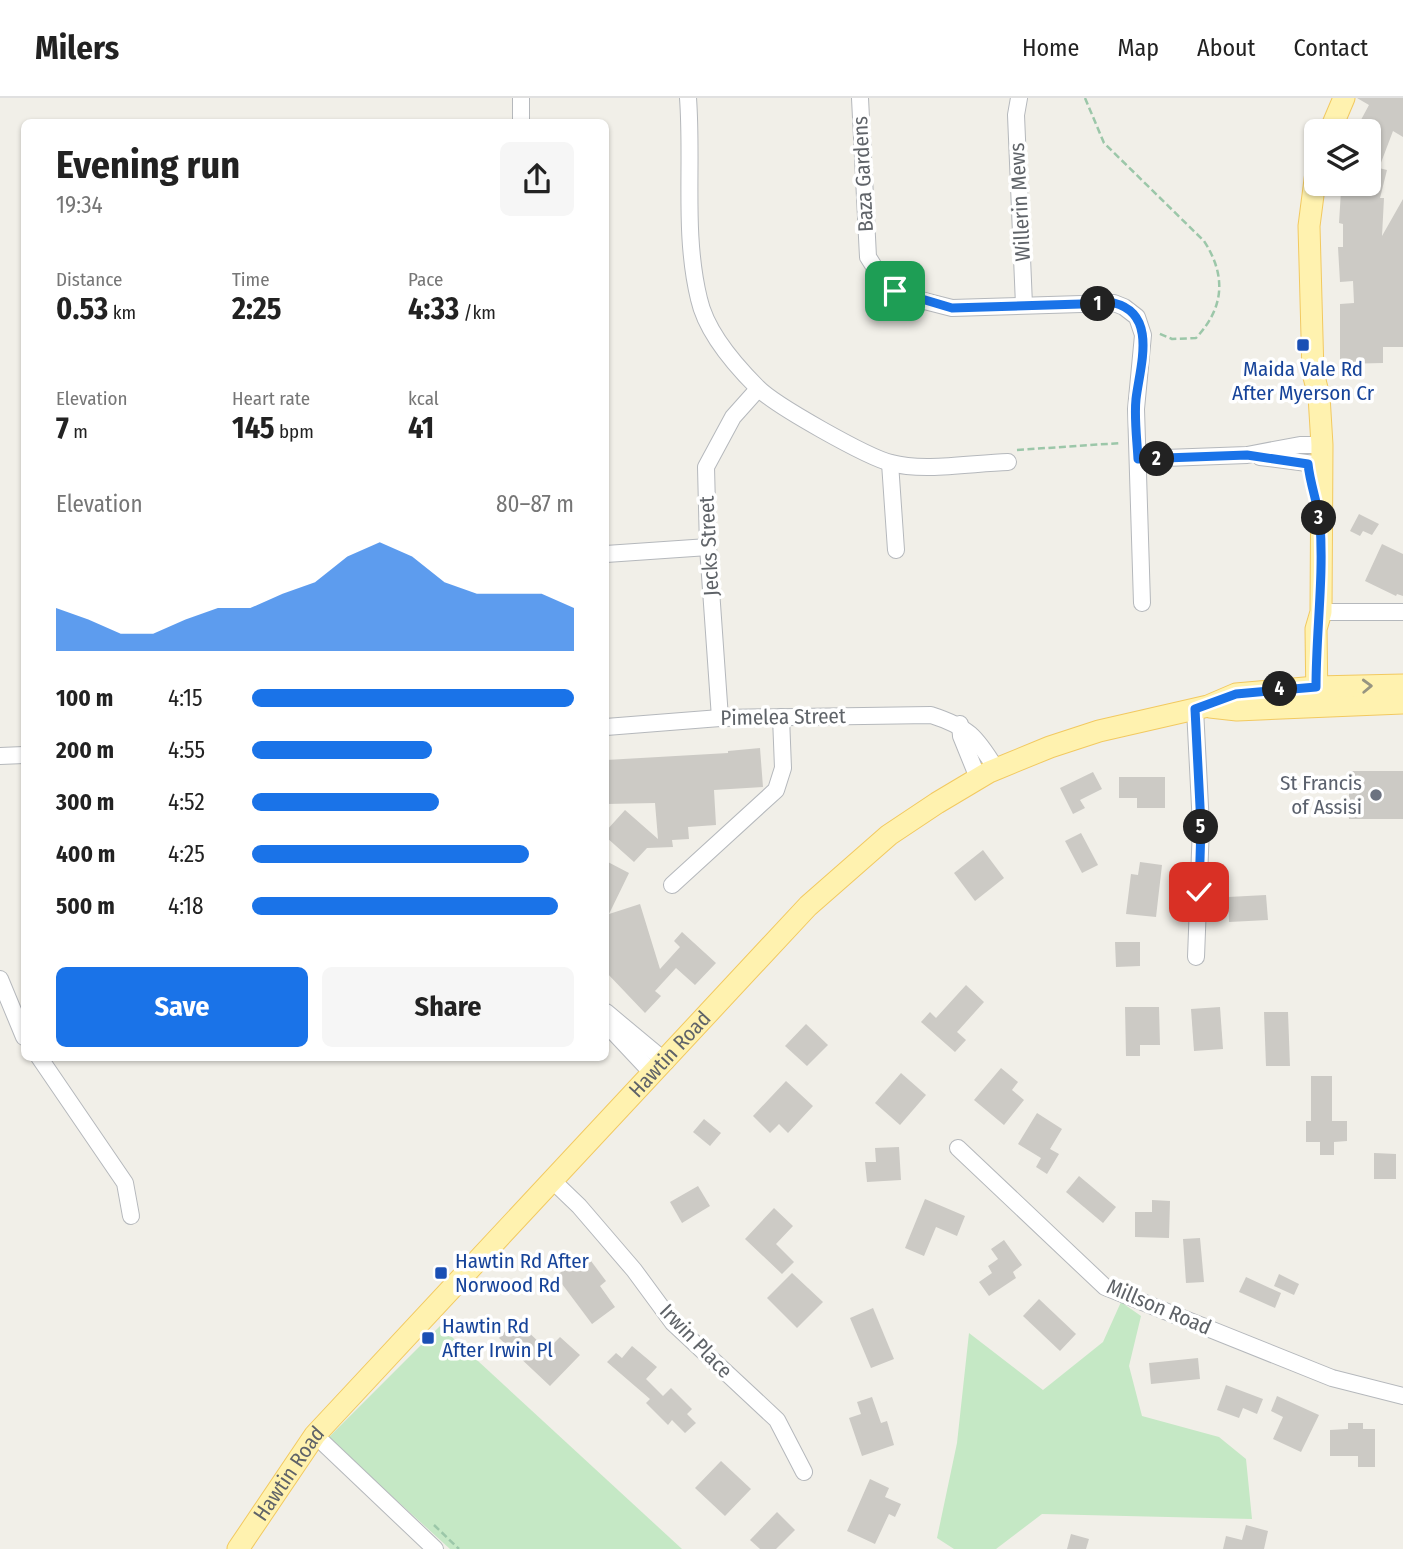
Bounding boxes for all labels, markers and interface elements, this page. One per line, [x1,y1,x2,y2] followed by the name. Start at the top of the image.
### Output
[35,28,119,68] text: Milers
[1022,34,1079,62] text: Home
[1117,34,1159,62] text: Map
[1197,34,1255,62] text: About
[1293,34,1368,62] text: Contact
[847,115,879,232] street label: Baza Gardens
[1304,119,1381,196] map controls
[1304,119,1381,196] button: layers
[56,142,240,188] text: Evening run
[500,142,574,216] button: share
[1004,142,1036,262] street label: Willerin Mews
[56,191,103,219] text: 19:34
[865,261,925,321] pin
[56,268,123,291] text: Distance
[232,268,270,291] text: Time
[408,268,443,291] text: Pace
[876,272,914,310] icon: arrive
[1080,286,1116,322] pin: 1
[56,291,108,327] text: 0.53
[232,291,281,327] text: 2:25
[408,291,459,327] text: 4:33
[1093,292,1102,315] text: 1
[108,301,136,324] text: km
[459,301,496,324] text: /km
[1295,337,1311,353] marker: Maida Vale Rd After Myerson Cr
[1232,356,1375,406] place label: Maida Vale Rd After Myerson Cr
[56,387,128,410] text: Elevation
[232,387,310,410] text: Heart rate
[408,387,439,410] text: kcal
[56,410,69,446] text: 7
[232,410,275,446] text: 145
[408,410,434,446] text: 41
[69,420,88,443] text: m
[275,420,314,443] text: bpm
[1140,442,1174,476] pin: 2
[1152,447,1161,470] text: 2
[56,490,143,518] text: Elevation
[496,490,574,518] text: 80–87 m
[693,495,725,597] street label: Jecks Street
[1302,500,1336,536] pin: 3
[1314,506,1323,529] text: 3
[1262,672,1298,706] pin: 4
[1275,677,1284,700] text: 4
[1363,678,1373,694] one-way arrow
[56,684,113,712] text: 100 m
[168,684,203,712] text: 4:15
[720,703,846,731] street label: Pimelea Street
[56,736,114,764] text: 200 m
[168,736,205,764] text: 4:55
[1280,770,1362,820] place label: St Francis of Assisi
[1368,787,1384,803] marker: St Francis of Assisi
[56,788,114,816] text: 300 m
[168,788,205,816] text: 4:52
[1184,810,1218,844] pin: 5
[1196,815,1205,838] text: 5
[56,840,115,868] text: 400 m
[168,840,205,868] text: 4:25
[1169,862,1229,922] pin
[1180,873,1218,911] icon: check
[56,892,115,920] text: 500 m
[168,892,204,920] text: 4:18
[56,967,308,1047] button: Save
[322,967,574,1047] button: Share
[623,1006,716,1103] street label: Hawtin Road
[455,1248,590,1298] place label: Hawtin Rd After Norwood Rd
[433,1265,449,1281] marker: Hawtin Rd After Norwood Rd
[1103,1273,1215,1341] street label: Millson Road
[654,1298,738,1384] street label: Irwin Place
[442,1313,553,1363] place label: Hawtin Rd After Irwin Pl
[420,1330,436,1346] marker: Hawtin Rd After Irwin Pl
[248,1421,330,1526] street label: Hawtin Road

